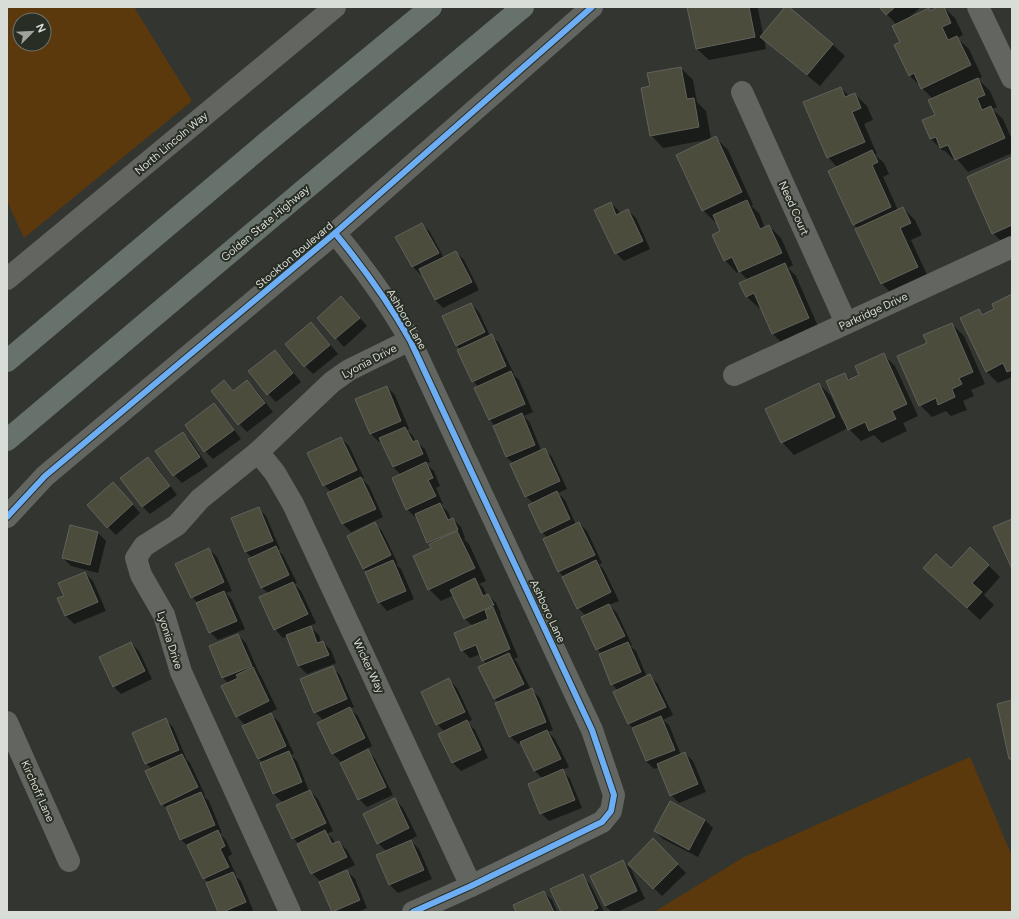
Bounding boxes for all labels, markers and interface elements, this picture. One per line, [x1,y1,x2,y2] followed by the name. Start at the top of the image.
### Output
[12,12,52,52] north arrow
[33,22,48,35] text: N
[132,109,211,178] street label: North Lincoln Way
[776,179,811,237] street label: Need Court
[219,183,312,264] street label: Golden State Highway
[253,219,336,291] street label: Stockton Boulevard
[384,287,429,352] street label: Ashboro Lane
[837,290,910,333] street label: Parkridge Drive
[340,342,399,381] street label: Lyonia Drive
[527,578,568,645] street label: Ashboro Lane
[154,610,185,671] street label: Lyonia Drive
[350,637,387,695] street label: Wicker Way
[18,759,57,824] street label: Kirchoff Lane

